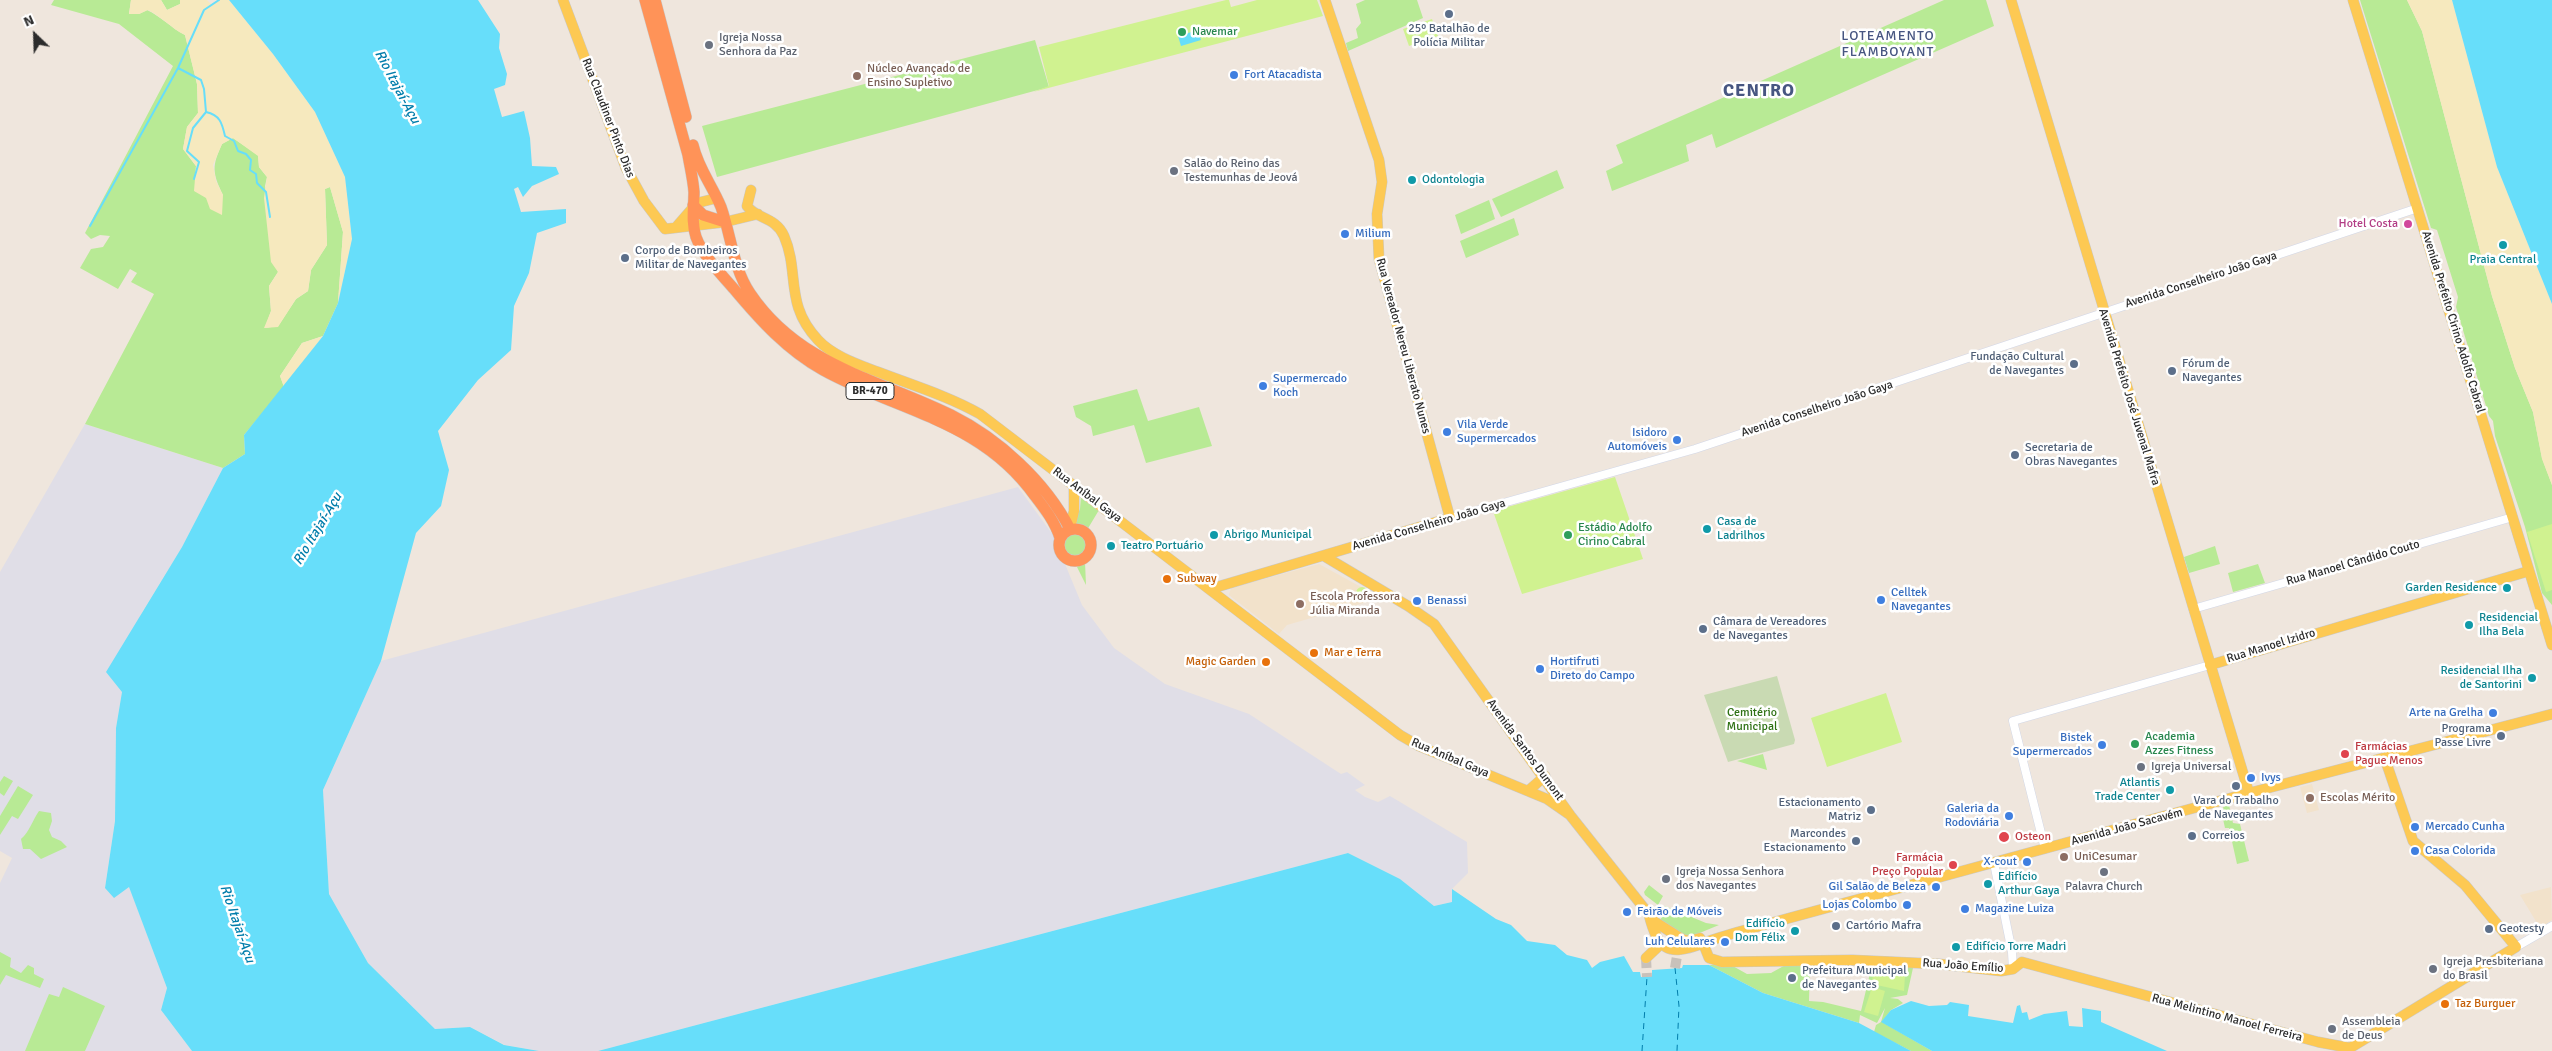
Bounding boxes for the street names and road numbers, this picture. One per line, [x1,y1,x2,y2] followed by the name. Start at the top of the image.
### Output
[579,56,637,180] street label: Rua Claudiner Pinto Dias
[2418,229,2488,415] street label: Avenida Prefeito Cirino Adolfo Cabral
[2123,249,2279,311] street label: Avenida Conselheiro João Gaya
[1373,257,1433,435] street label: Rua Vereador Nereu Liberato Nunes
[2095,307,2163,487] street label: Avenida Prefeito José Juvenal Mafra
[1739,378,1895,440] street label: Avenida Conselheiro João Gaya
[846,382,894,400] road number: BR-470
[1049,464,1125,526] street label: Rua Aníbal Gaya
[1351,496,1507,554] street label: Avenida Conselheiro João Gaya
[2285,537,2421,589] street label: Rua Manoel Cândido Couto
[2225,626,2317,666] street label: Rua Manoel Izidro
[1483,697,1567,803] street label: Avenida Santos Dumont
[1409,735,1491,781] street label: Rua Aníbal Gaya
[2070,805,2184,849] street label: Avenida João Sacavém
[1922,956,2004,976] street label: Rua João Emílio
[2150,991,2304,1045] street label: Rua Melintino Manoel Ferreira

